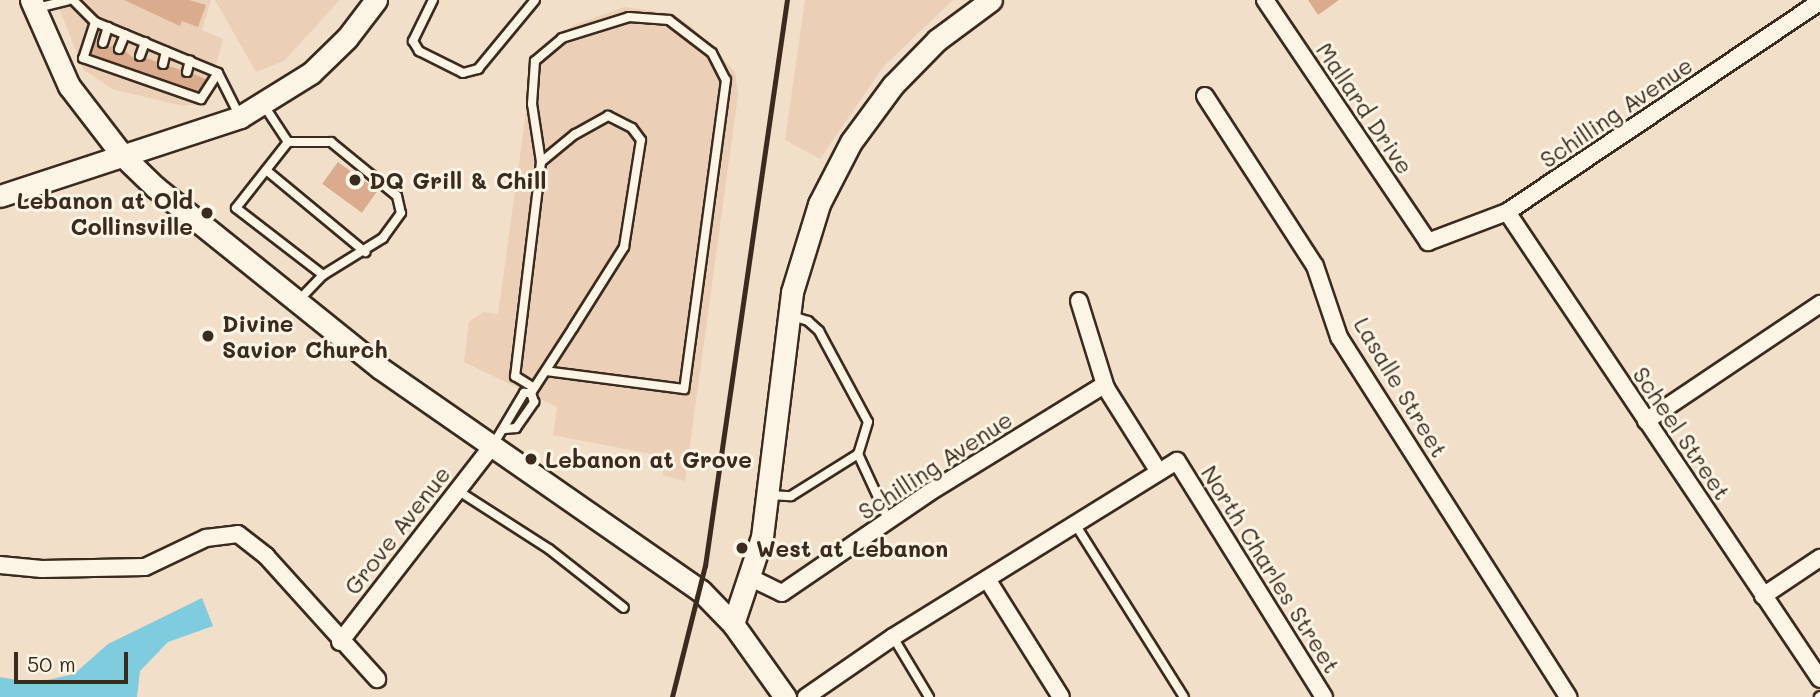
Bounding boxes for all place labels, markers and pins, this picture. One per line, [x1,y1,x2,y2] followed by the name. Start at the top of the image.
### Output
[369,166,547,194] place label: DQ Grill & Chill
[347,172,363,188] marker: DQ Grill & Chill
[16,186,193,240] place label: Lebanon at Old Collinsville
[199,205,215,221] marker: Lebanon at Old Collinsville
[222,309,388,363] place label: Divine Savior Church
[200,328,216,344] marker: Divine Savior Church
[545,445,752,473] place label: Lebanon at Grove
[523,451,539,467] marker: Lebanon at Grove
[756,534,948,562] place label: West at Lebanon
[734,540,750,556] marker: West at Lebanon

